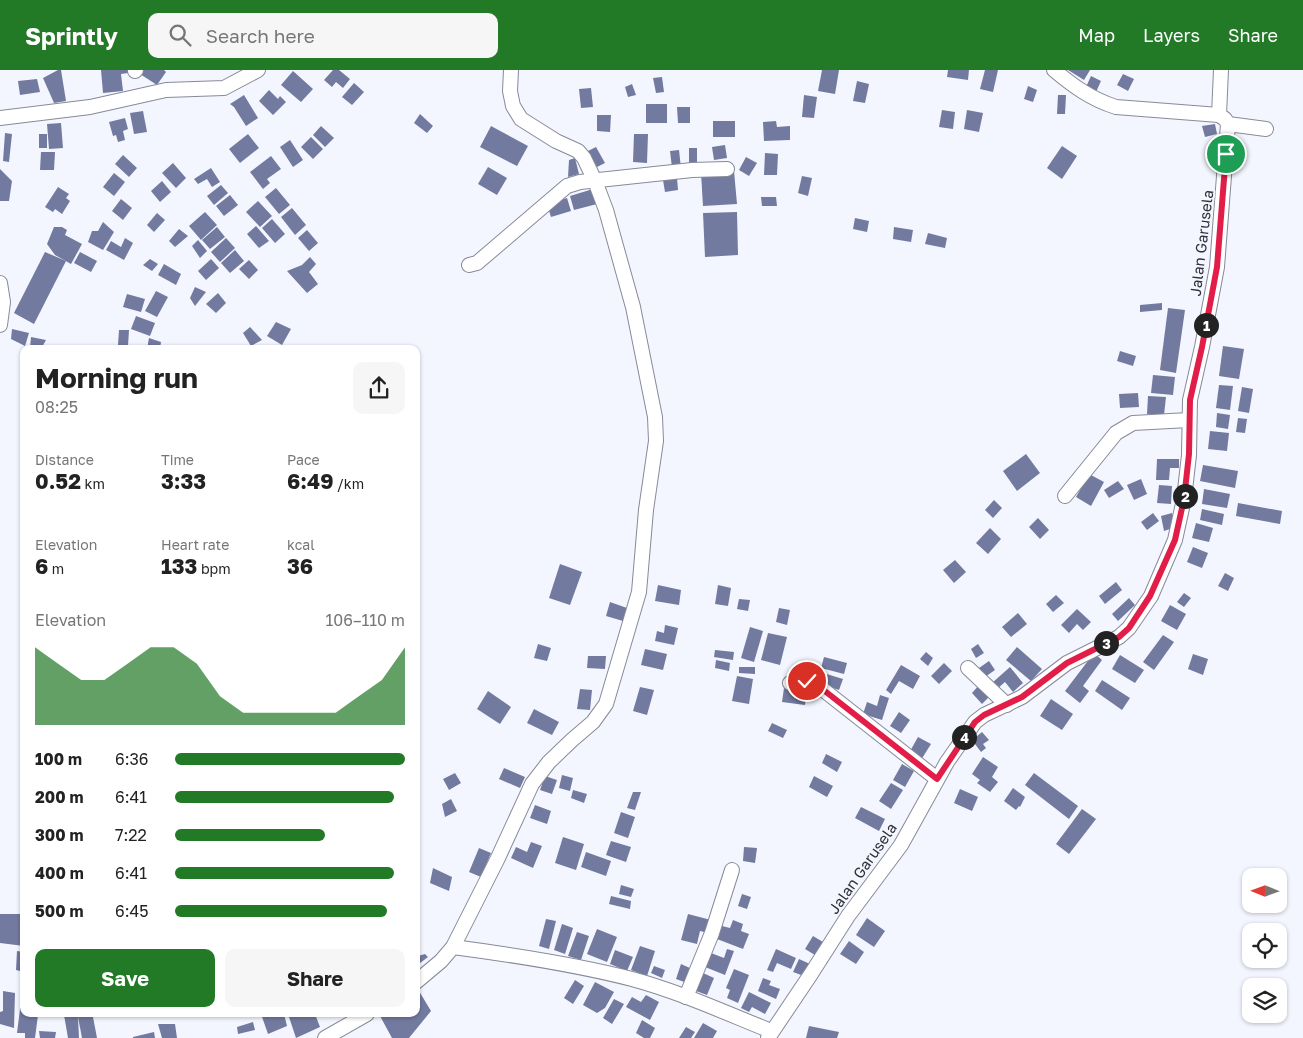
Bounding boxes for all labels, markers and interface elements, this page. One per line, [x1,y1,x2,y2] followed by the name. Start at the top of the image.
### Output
[148,13,498,58] search box
[25,21,118,50] text: Sprintly
[166,21,194,49] icon: search
[206,24,315,47] text: Search here
[1078,24,1115,46] text: Map
[1143,24,1200,46] text: Layers
[1228,24,1278,46] text: Share
[1205,133,1247,175] pin
[1212,140,1240,168] icon: arrive
[1186,189,1216,297] street label: Jalan Garusela
[1194,312,1218,338] pin: 1
[1203,317,1210,334] text: 1
[35,361,198,394] text: Morning run
[353,362,405,414] button: share
[35,397,78,417] text: 08:25
[35,451,94,468] text: Distance
[161,451,194,468] text: Time
[287,451,320,468] text: Pace
[35,468,81,494] text: 0.52
[161,468,206,494] text: 3:33
[287,468,334,494] text: 6:49
[81,475,105,492] text: km
[334,475,364,492] text: /km
[1172,484,1198,508] pin: 2
[1181,488,1190,505] text: 2
[35,536,97,553] text: Elevation
[161,536,229,553] text: Heart rate
[287,536,315,553] text: kcal
[35,553,48,579] text: 6
[161,553,197,579] text: 133
[287,553,313,579] text: 36
[48,560,64,577] text: m
[197,560,231,577] text: bpm
[35,610,106,630] text: Elevation
[326,610,405,630] text: 106–110 m
[1094,630,1118,656] pin: 3
[1102,635,1111,652] text: 3
[786,660,828,702] pin
[793,667,821,695] icon: check
[952,724,976,750] pin: 4
[960,729,969,746] text: 4
[35,749,82,769] text: 100 m
[115,749,149,769] text: 6:36
[35,787,84,807] text: 200 m
[115,787,147,807] text: 6:41
[824,819,900,917] street label: Jalan Garusela
[35,825,84,845] text: 300 m
[115,825,147,845] text: 7:22
[35,863,84,883] text: 400 m
[115,863,147,883] text: 6:41
[1242,868,1288,912] north arrow
[1242,868,1287,1023] map controls
[35,901,84,921] text: 500 m
[115,901,149,921] text: 6:45
[1242,923,1287,968] button: locate
[35,949,215,1007] button: Save
[225,949,405,1007] button: Share
[1242,978,1287,1023] button: layers

